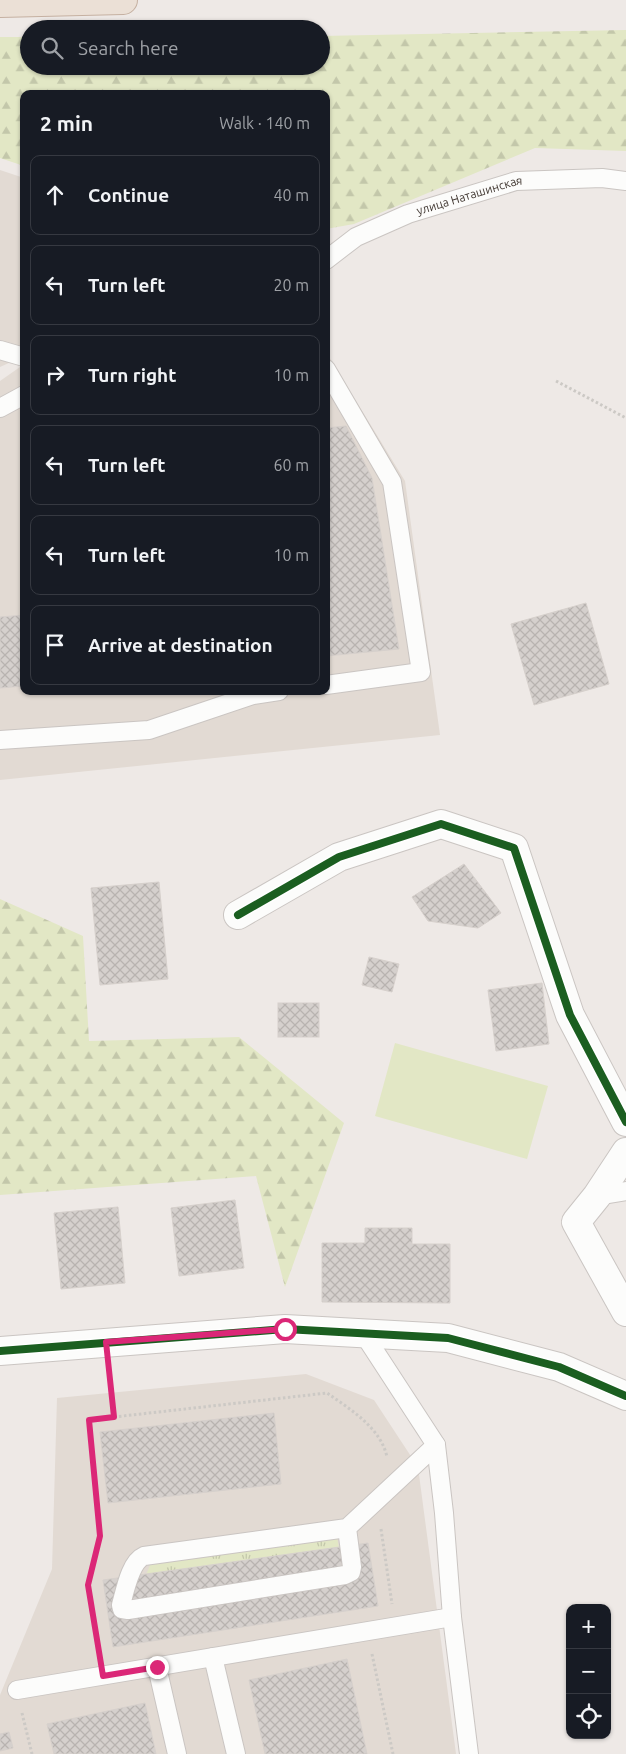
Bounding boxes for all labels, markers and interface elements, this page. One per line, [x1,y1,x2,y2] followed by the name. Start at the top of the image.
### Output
[20,20,330,75] search box
[38,34,66,62] icon: search
[78,37,178,59] text: Search here
[40,111,93,135] text: 2 min
[219,114,310,132] text: Walk · 140 m
[415,174,523,217] street label: улица Наташинская
[41,181,69,209] icon: ahead
[88,184,169,206] text: Continue
[273,186,309,204] text: 40 m
[41,271,69,299] icon: left
[88,274,166,296] text: Turn left
[273,276,309,294] text: 20 m
[41,361,69,389] icon: right
[88,364,176,386] text: Turn right
[273,366,309,384] text: 10 m
[41,451,69,479] icon: left
[88,454,166,476] text: Turn left
[273,456,309,474] text: 60 m
[41,541,69,569] icon: left
[88,544,166,566] text: Turn left
[273,546,309,564] text: 10 m
[41,631,69,659] icon: arrive
[88,634,273,656] text: Arrive at destination
[274,1318,297,1341] route start
[566,1604,611,1739] map controls
[566,1604,611,1649] button: +
[566,1649,611,1694] button: −
[146,1656,169,1679] route end
[566,1694,611,1739] button: locate

